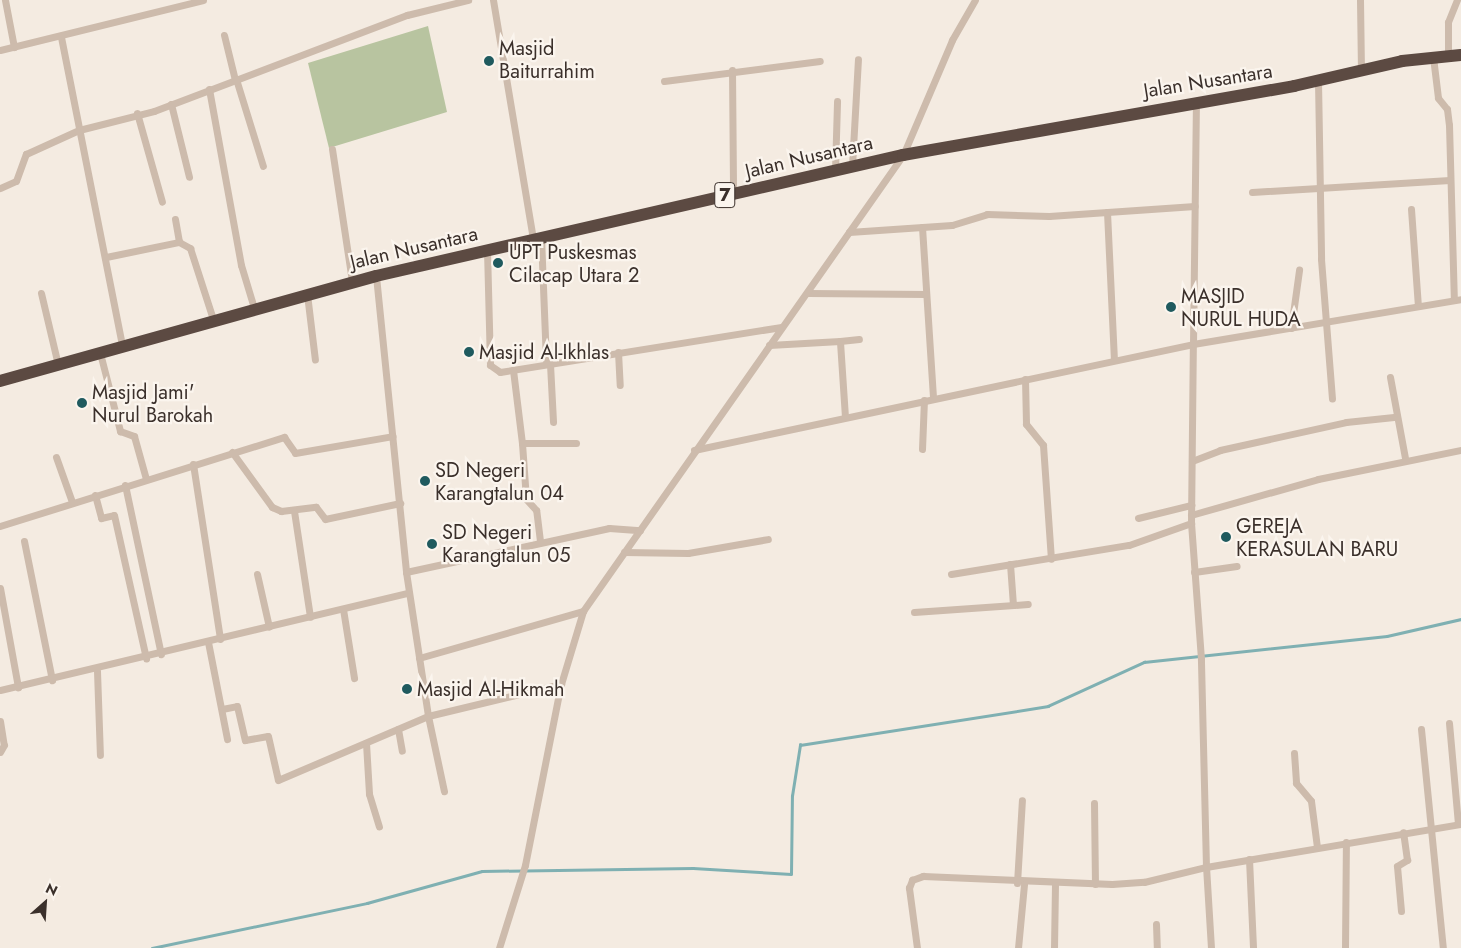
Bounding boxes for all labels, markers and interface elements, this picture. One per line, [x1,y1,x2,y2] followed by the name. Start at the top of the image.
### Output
[499,37,595,84] place label: Masjid Baiturrahim
[483,55,495,67] marker: Masjid Baiturrahim
[1142,59,1274,103] street label: Jalan Nusantara
[743,131,875,183] street label: Jalan Nusantara
[714,178,736,212] road number: 7
[348,222,480,274] street label: Jalan Nusantara
[509,240,639,287] place label: UPT Puskesmas Cilacap Utara 2
[491,256,505,270] marker: UPT Puskesmas Cilacap Utara 2
[1181,284,1301,331] place label: MASJID NURUL HUDA
[1165,301,1177,313] marker: MASJID NURUL HUDA
[479,340,609,364] place label: Masjid Al-Ikhlas
[463,346,475,358] marker: Masjid Al-Ikhlas
[92,380,213,427] place label: Masjid Jami' Nurul Barokah
[76,397,88,409] marker: Masjid Jami' Nurul Barokah
[435,458,564,505] place label: SD Negeri Karangtalun 04
[419,475,431,487] marker: SD Negeri Karangtalun 04
[1236,514,1398,561] place label: GEREJA KERASULAN BARU
[442,520,571,567] place label: SD Negeri Karangtalun 05
[1220,531,1232,543] marker: GEREJA KERASULAN BARU
[426,538,438,550] marker: SD Negeri Karangtalun 05
[417,677,564,701] place label: Masjid Al-Hikmah
[401,683,413,695] marker: Masjid Al-Hikmah
[20,878,70,928] north arrow
[42,878,61,901] text: N

